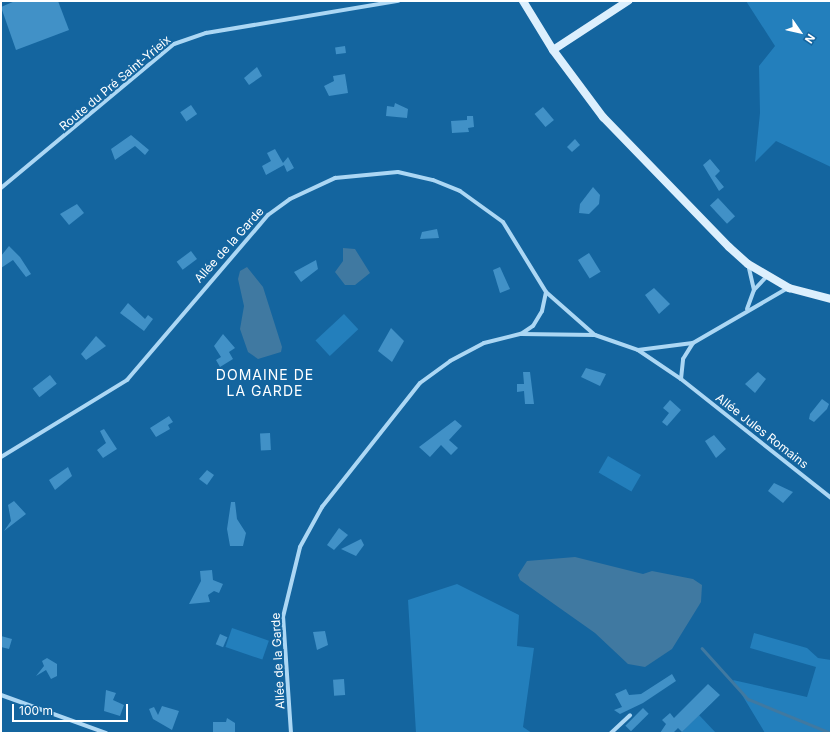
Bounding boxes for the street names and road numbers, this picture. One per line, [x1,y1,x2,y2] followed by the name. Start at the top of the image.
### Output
[57,32,173,134] street label: Route du Pré Saint-Yrieix
[191,204,267,286] street label: Allée de la Garde
[713,390,811,472] street label: Allée Jules Romains
[268,612,288,710] street label: Allée de la Garde

